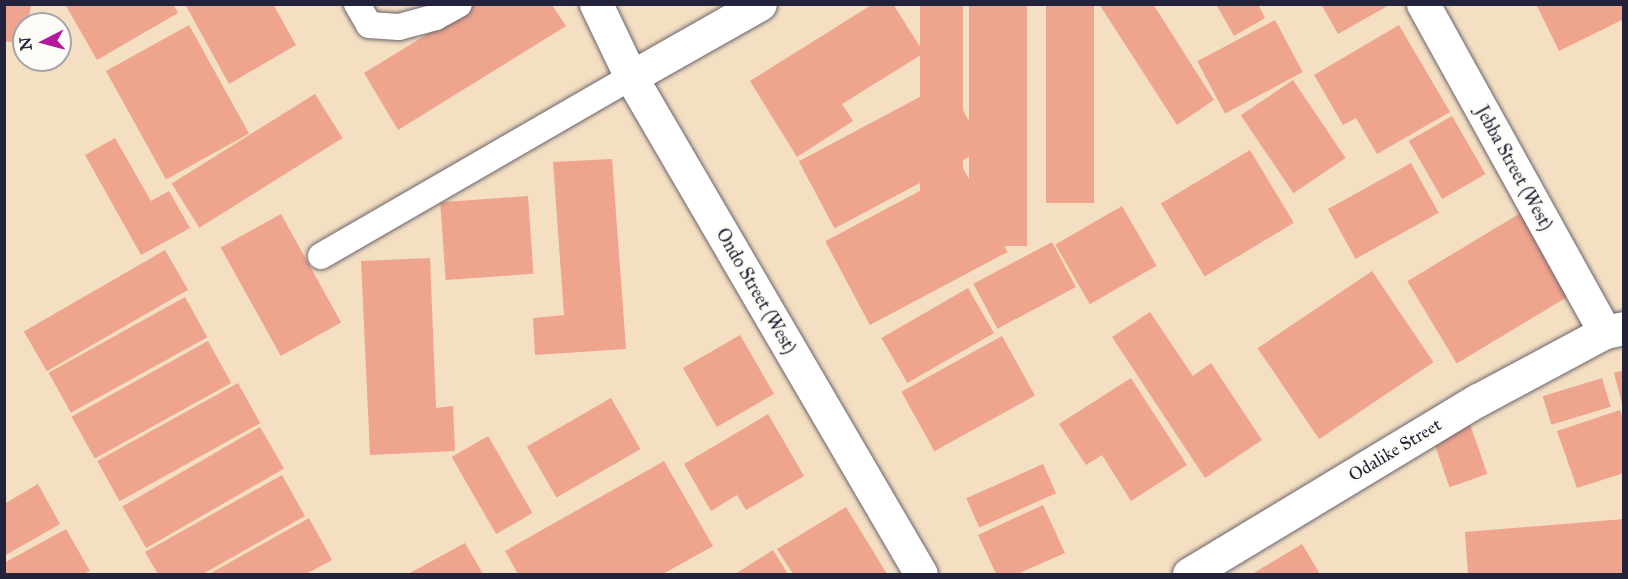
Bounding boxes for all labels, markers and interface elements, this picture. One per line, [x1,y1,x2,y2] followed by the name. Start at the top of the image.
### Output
[12,12,72,72] north arrow
[15,36,36,51] text: N
[1471,102,1557,234] street label: Jebba Street (West)
[711,224,801,358] street label: Ondo Street (West)
[1345,414,1445,486] street label: Odalike Street

